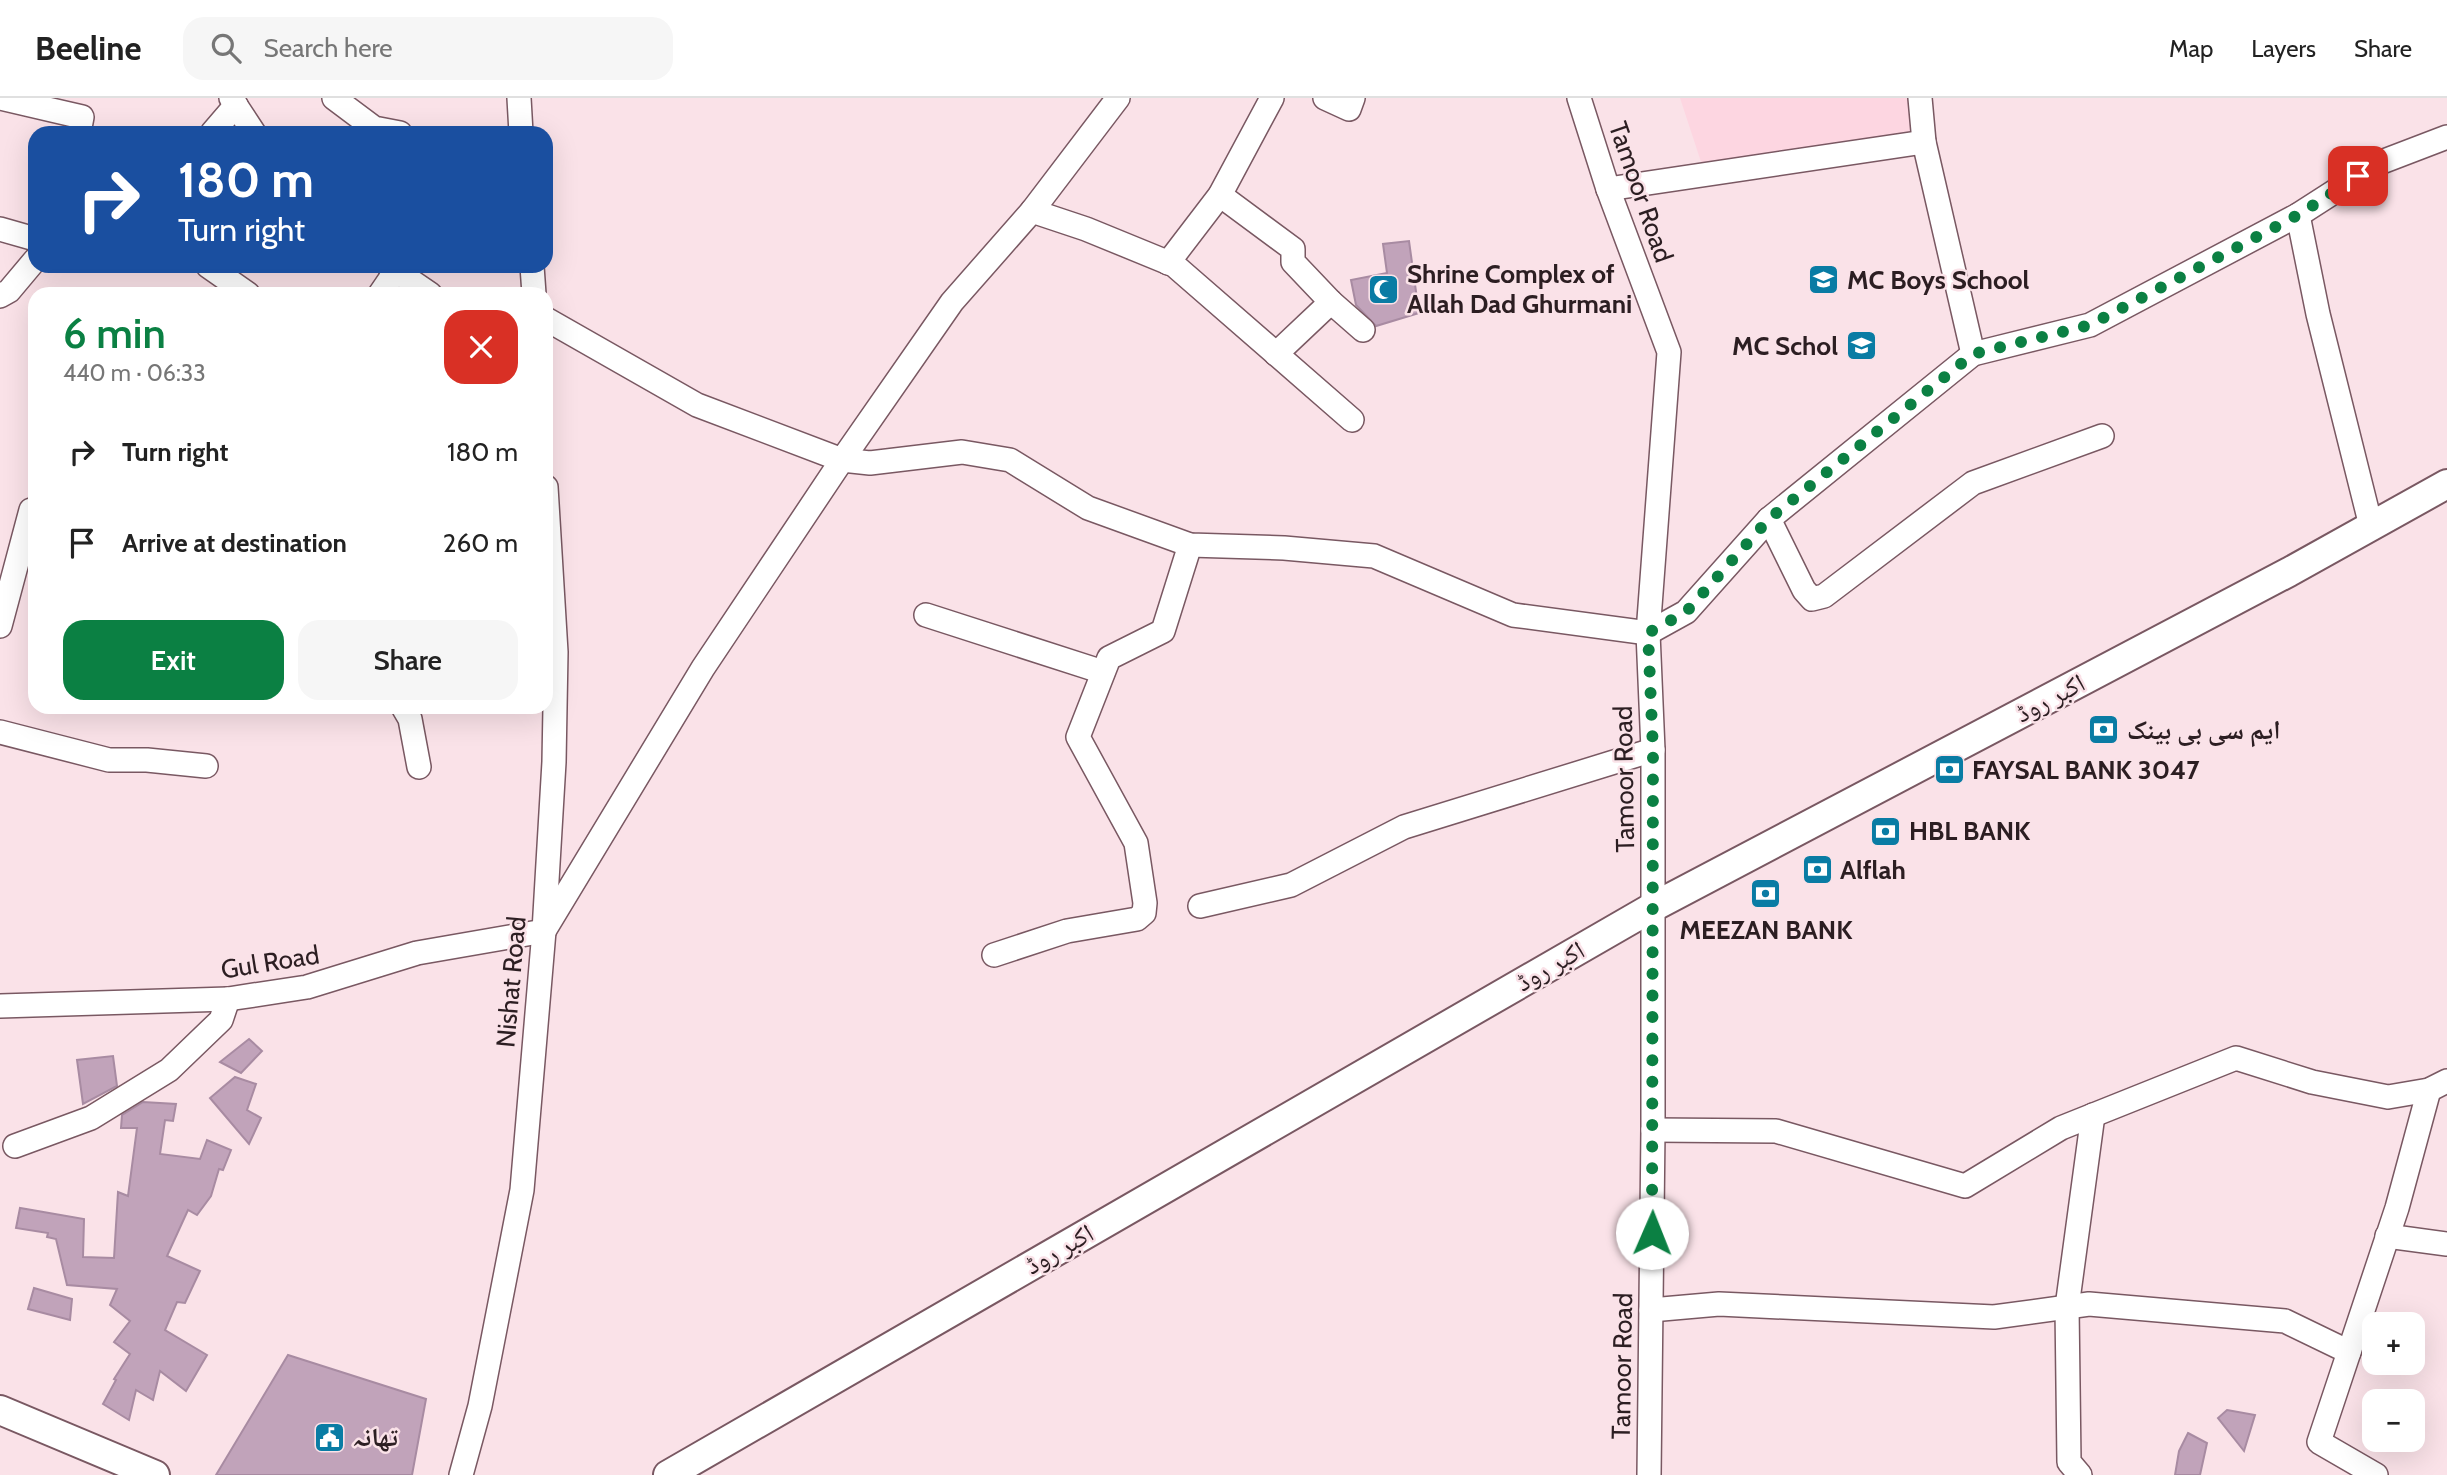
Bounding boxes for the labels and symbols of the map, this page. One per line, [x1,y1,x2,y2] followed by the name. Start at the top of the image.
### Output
[1602,117,1680,267] street label: Tamoor Road
[2328,146,2388,206] pin
[1407,258,1632,320] place label: Shrine Complex of Allah Dad Ghurmani
[1807,263,1841,297] school or university icon: MC Boys School
[1847,264,2030,296] place label: MC Boys School
[1367,272,1401,306] mosque icon: Shrine Complex of Allah Dad Ghurmani
[1844,329,1878,363] school or university icon: MC Schol
[1732,330,1838,362] place label: MC Schol
[2010,667,2090,729] street label: اکبر روڈ
[1607,705,1641,853] street label: Tamoor Road
[2087,713,2121,747] bank icon: ایم سی بی بینک
[2127,714,2281,748] place label: ایم سی بی بینک
[1932,753,1966,787] bank icon: FAYSAL BANK 3047
[1972,754,2200,786] place label: FAYSAL BANK 3047
[1869,814,1903,848] bank icon: HBL BANK
[1909,815,2031,847] place label: HBL BANK
[1800,853,1834,887] bank icon: Alflah
[1840,854,1906,886] place label: Alflah
[1749,877,1783,911] bank icon: MEEZAN BANK
[1679,914,1853,946] place label: MEEZAN BANK
[489,915,533,1049] street label: Nishat Road
[1510,934,1590,998] street label: اکبر روڈ
[218,938,322,986] street label: Gul Road
[1615,1196,1689,1270] position arrow
[1019,1217,1099,1281] street label: اکبر روڈ
[1605,1292,1639,1440] street label: Tamoor Road
[312,1420,346,1454] public building icon: تھانہ
[352,1421,398,1453] place label: تھانہ

